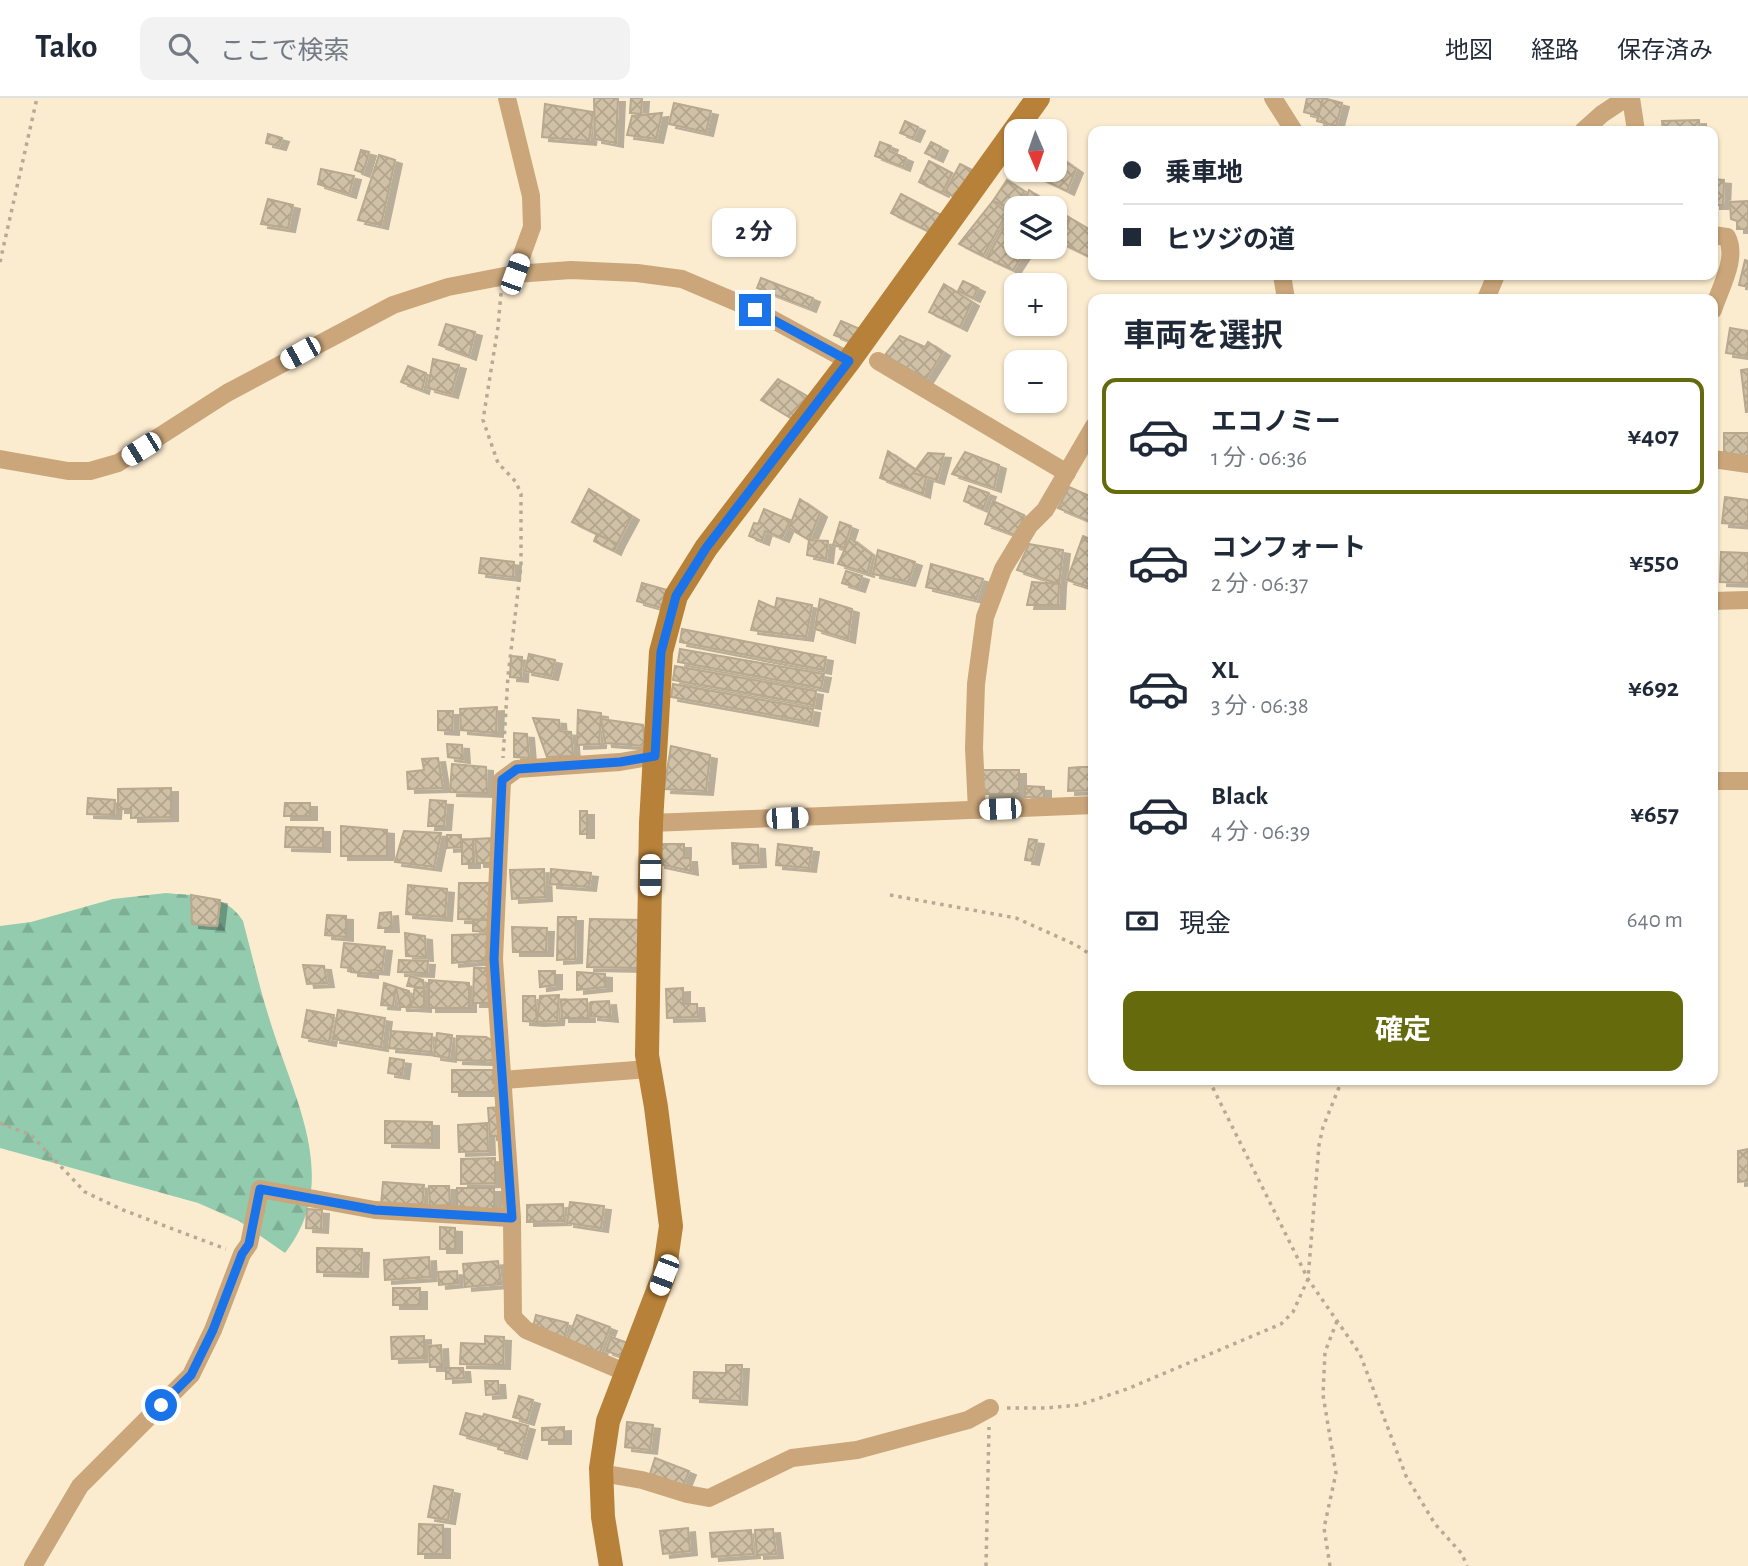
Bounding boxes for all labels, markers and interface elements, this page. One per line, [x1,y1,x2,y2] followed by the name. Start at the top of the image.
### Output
[140,17,630,80] search box
[164,29,202,67] icon: search
[35,31,98,64] text: Tako
[220,38,350,64] text: ここで検索
[1445,39,1493,63] text: 地図
[1531,39,1579,63] text: 経路
[1617,39,1713,63] text: 保存済み
[1004,119,1068,182] north arrow
[1004,119,1067,413] map controls
[1165,160,1243,186] text: 乗車地
[1004,196,1067,259] button: layers
[713,208,797,258] callout: 2 分
[735,221,773,244] text: 2 分
[1165,227,1295,253] text: ヒツジの道
[498,251,533,297] car
[1004,273,1067,336] button: +
[739,294,771,326] route end
[1123,320,1283,352] text: 車両を選択
[277,334,324,372] car
[1004,350,1067,413] button: −
[1127,405,1190,468] icon: car
[1211,409,1341,435] text: エコノミー
[1627,423,1679,449] text: ¥407
[118,429,165,469] car
[1211,447,1307,470] text: 1 分 · 06:36
[1127,531,1190,594] icon: car
[1211,535,1366,561] text: コンフォート
[1629,549,1679,575] text: ¥550
[1211,573,1308,596] text: 2 分 · 06:37
[1127,657,1190,720] icon: car
[1211,657,1238,683] text: XL
[1628,675,1679,701] text: ¥692
[1211,695,1309,718] text: 3 分 · 06:38
[1127,783,1190,846] icon: car
[1211,783,1268,809] text: Black
[979,798,1022,820] car
[1630,801,1679,827] text: ¥657
[766,807,809,829] car
[1211,821,1310,844] text: 4 分 · 06:39
[640,854,661,896] car
[1123,902,1161,940] icon: cash
[1627,909,1683,932] text: 640 m
[1179,911,1231,937] text: 現金
[1123,991,1683,1071] button: 確定
[647,1252,682,1298] car
[145,1389,177,1421] route start

